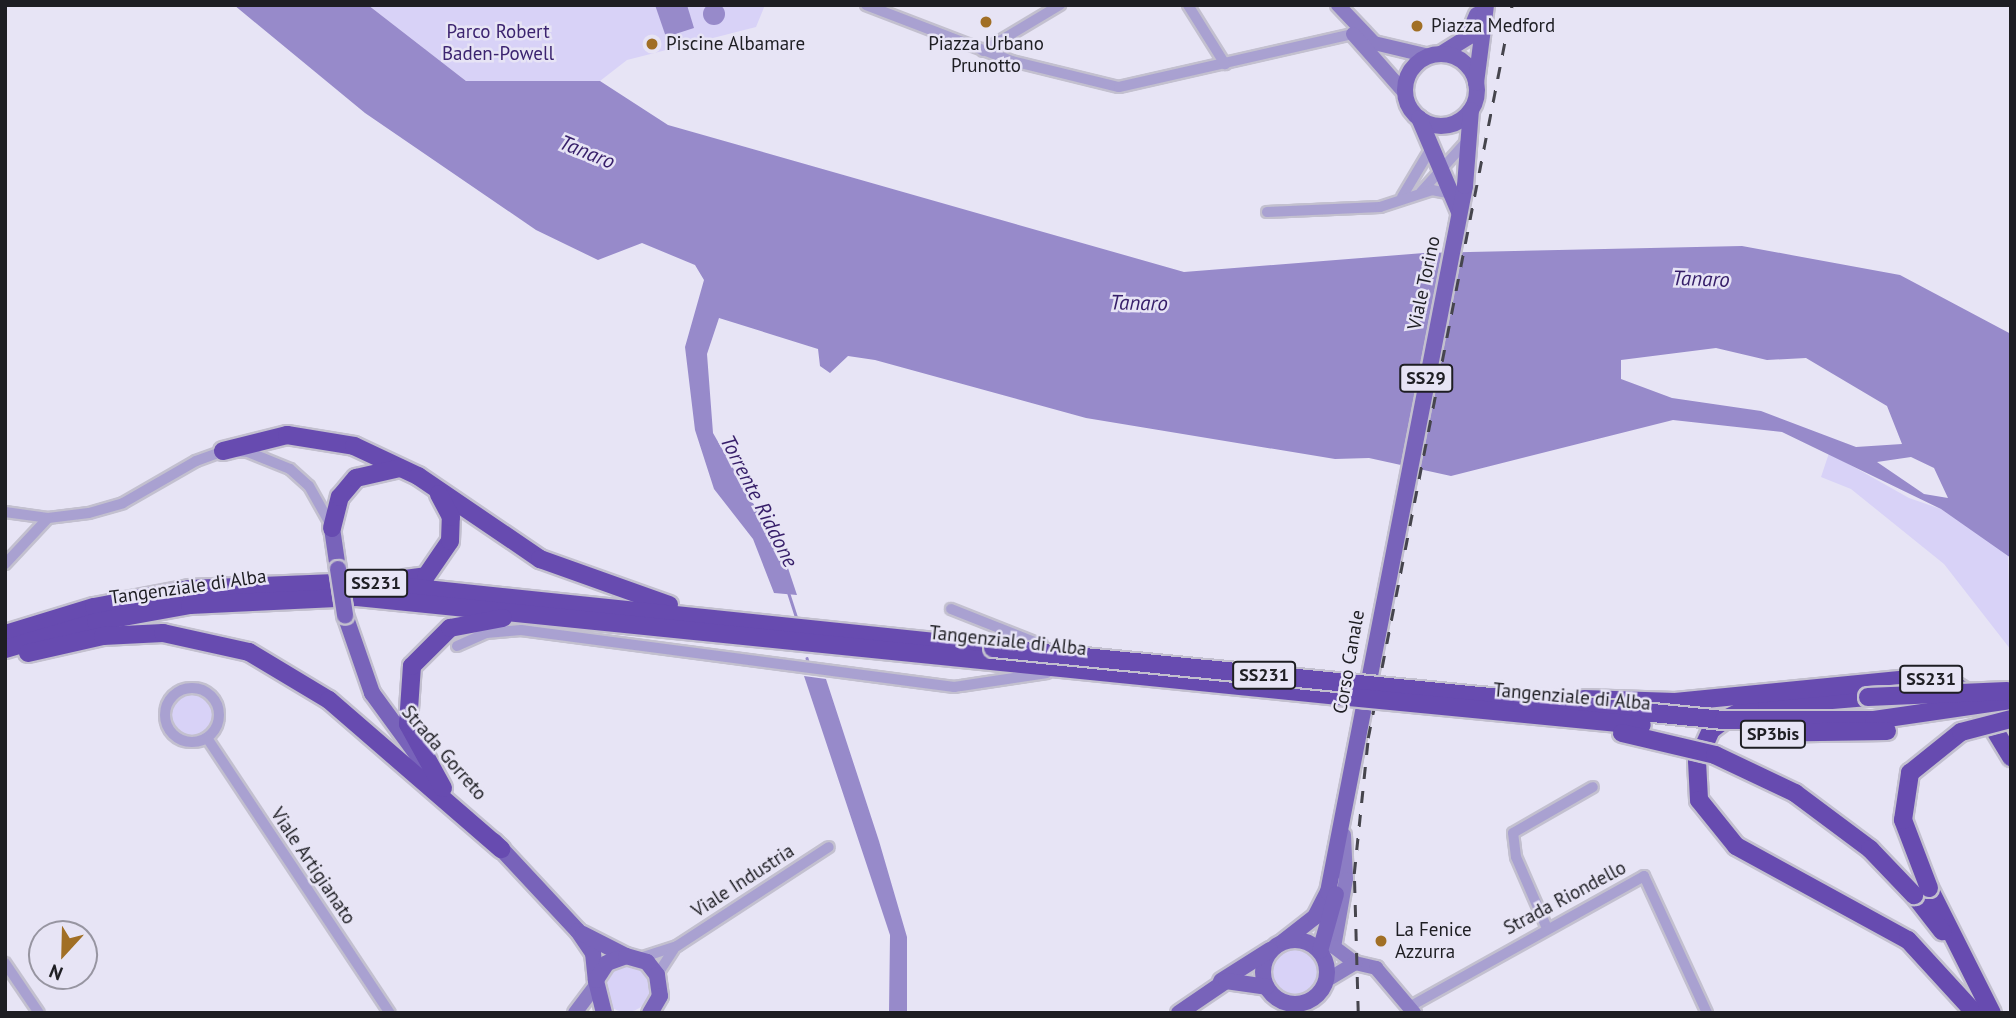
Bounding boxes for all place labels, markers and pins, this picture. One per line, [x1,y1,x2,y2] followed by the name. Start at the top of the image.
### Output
[978,14,994,30] marker: Piazza Urbano Prunotto
[1431,15,1555,37] place label: Piazza Medford
[1409,18,1425,34] marker: Piazza Medford
[666,33,806,55] place label: Piscine Albamare
[928,33,1044,77] place label: Piazza Urbano Prunotto
[644,36,660,52] marker: Piscine Albamare
[1395,919,1472,963] place label: La Fenice Azzurra
[1373,933,1389,949] marker: La Fenice Azzurra

